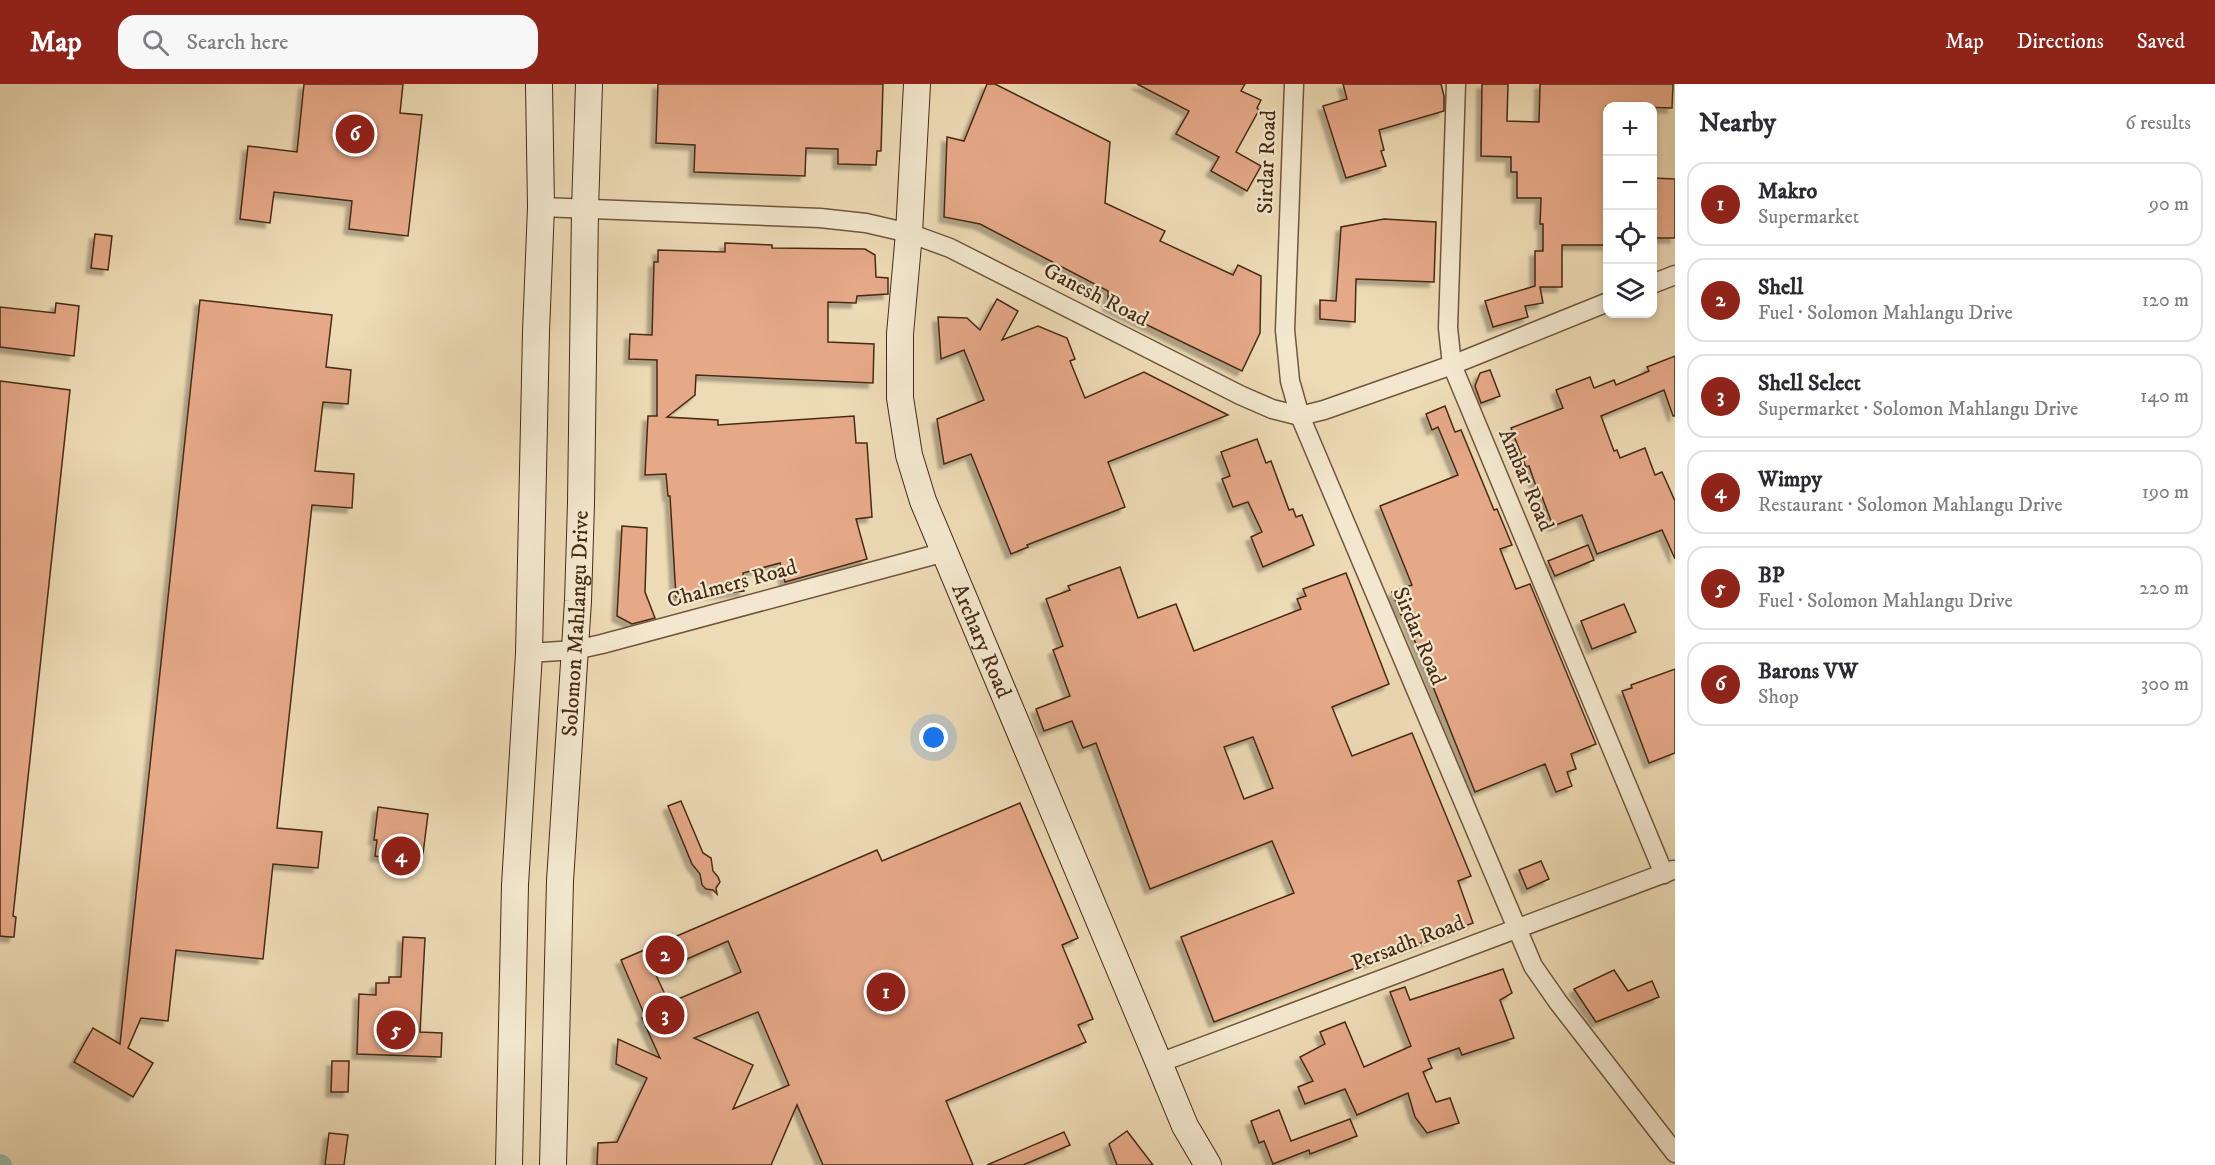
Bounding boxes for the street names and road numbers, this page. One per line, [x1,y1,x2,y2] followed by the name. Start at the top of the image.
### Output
[1252,109,1282,214] street label: Sirdar Road
[1039,257,1153,333] street label: Ganesh Road
[1492,425,1560,535] street label: Ambar Road
[556,510,594,737] street label: Solomon Mahlangu Drive
[664,554,800,614] street label: Chalmers Road
[946,580,1018,702] street label: Archary Road
[1386,583,1452,689] street label: Sirdar Road
[1347,909,1469,977] street label: Persadh Road

